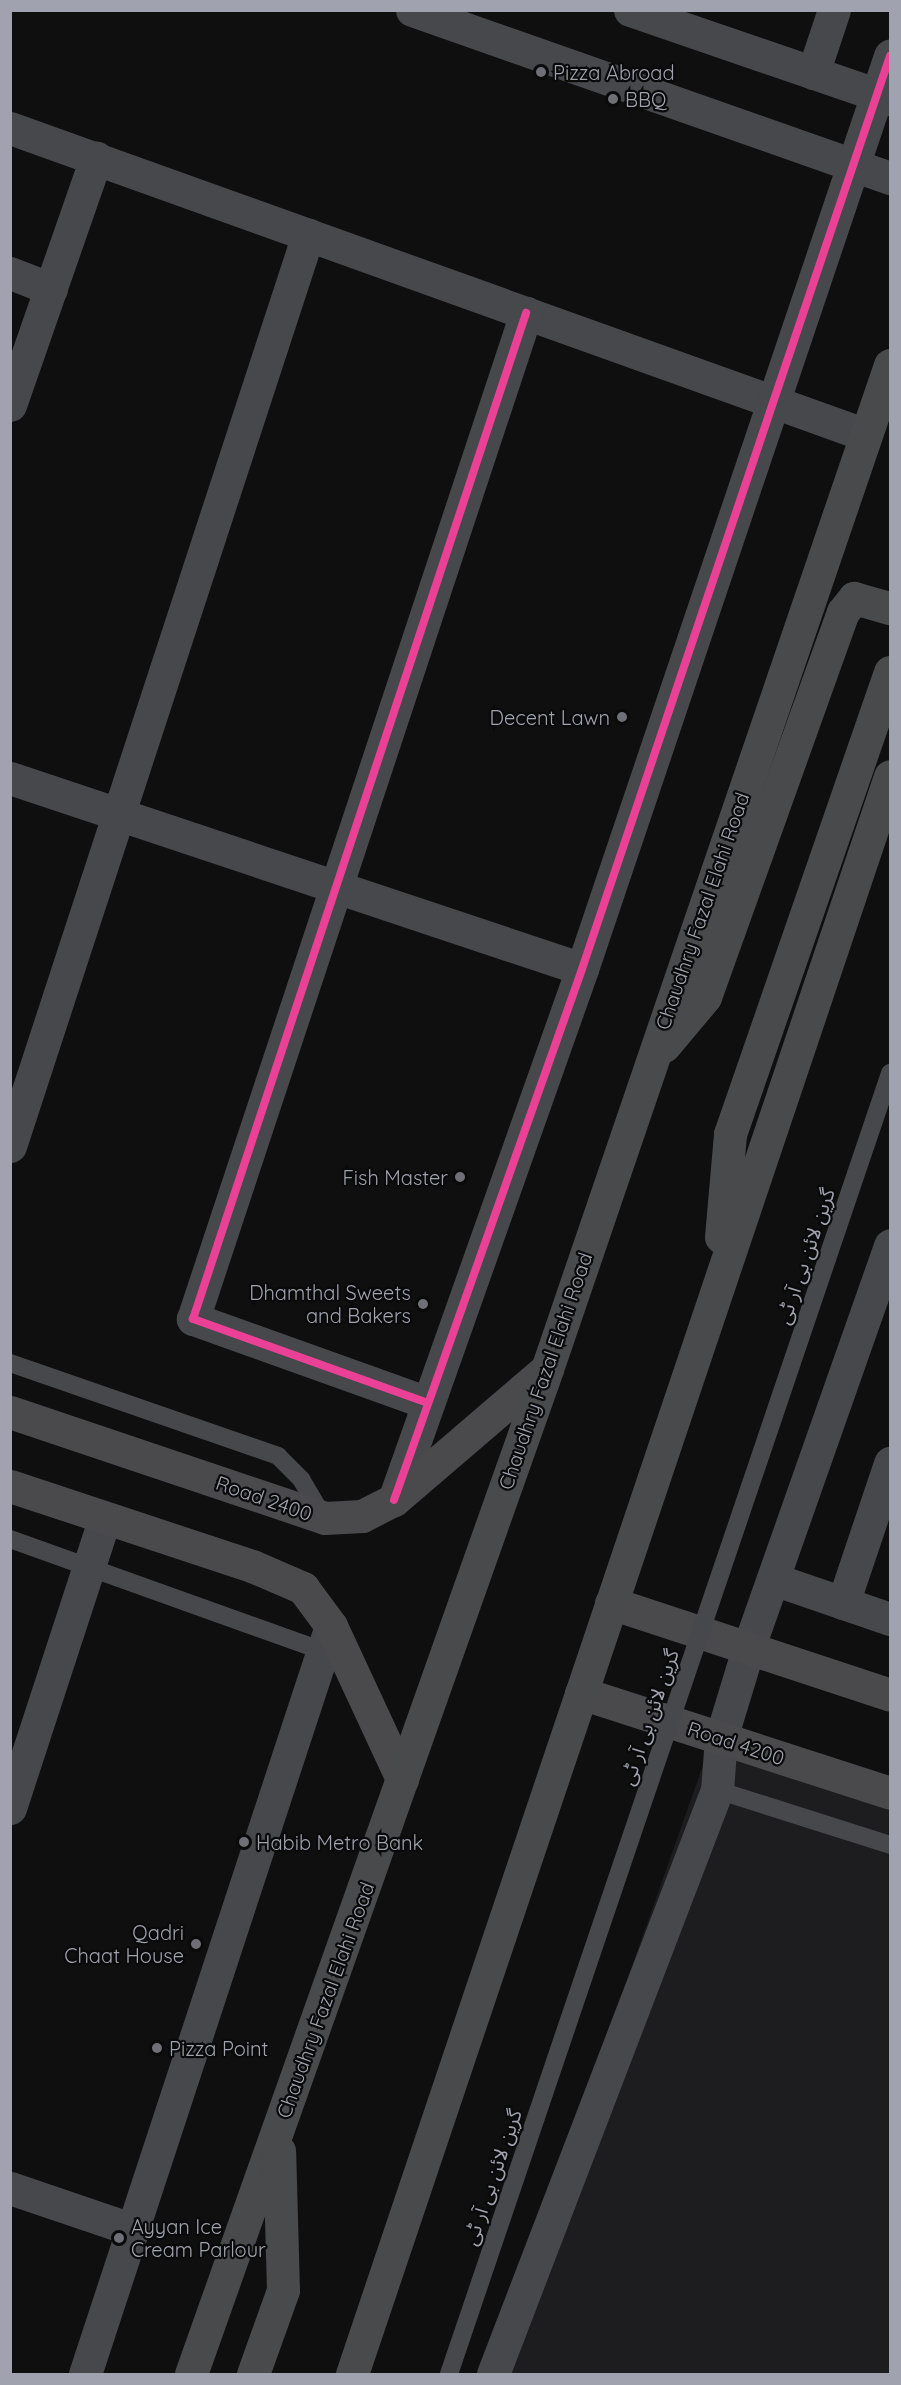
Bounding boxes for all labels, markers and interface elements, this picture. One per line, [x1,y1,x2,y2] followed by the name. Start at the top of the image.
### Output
[553,60,675,84] place label: Pizza Abroad
[534,65,548,79] marker: Pizza Abroad
[625,87,667,111] place label: BBQ
[606,92,620,106] marker: BBQ
[489,705,610,729] place label: Decent Lawn
[615,710,629,724] marker: Decent Lawn
[650,789,754,1033] street label: Chaudhry Fazal Elahi Road
[342,1165,448,1189] place label: Fish Master
[453,1170,467,1184] marker: Fish Master
[770,1185,840,1327] street label: گرین لائن بی آر ٹی
[493,1249,597,1493] street label: Chaudhry Fazal Elahi Road
[249,1280,411,1327] place label: Dhamthal Sweets and Bakers
[416,1297,430,1311] marker: Dhamthal Sweets and Bakers
[213,1470,315,1526] street label: Road 2400
[614,1646,684,1788] street label: گرین لائن بی آر ٹی
[685,1716,787,1770] street label: Road 4200
[256,1830,423,1854] place label: Habib Metro Bank
[237,1835,251,1849] marker: Habib Metro Bank
[271,1879,379,2121] street label: Chaudhry Fazal Elahi Road
[64,1920,184,1967] place label: Qadri Chaat House
[189,1937,203,1951] marker: Qadri Chaat House
[169,2036,268,2060] place label: Pizza Point
[150,2041,164,2055] marker: Pizza Point
[457,2106,527,2248] street label: گرین لائن بی آر ٹی
[131,2214,266,2261] place label: Ayyan Ice Cream Parlour
[112,2231,126,2245] marker: Ayyan Ice Cream Parlour

